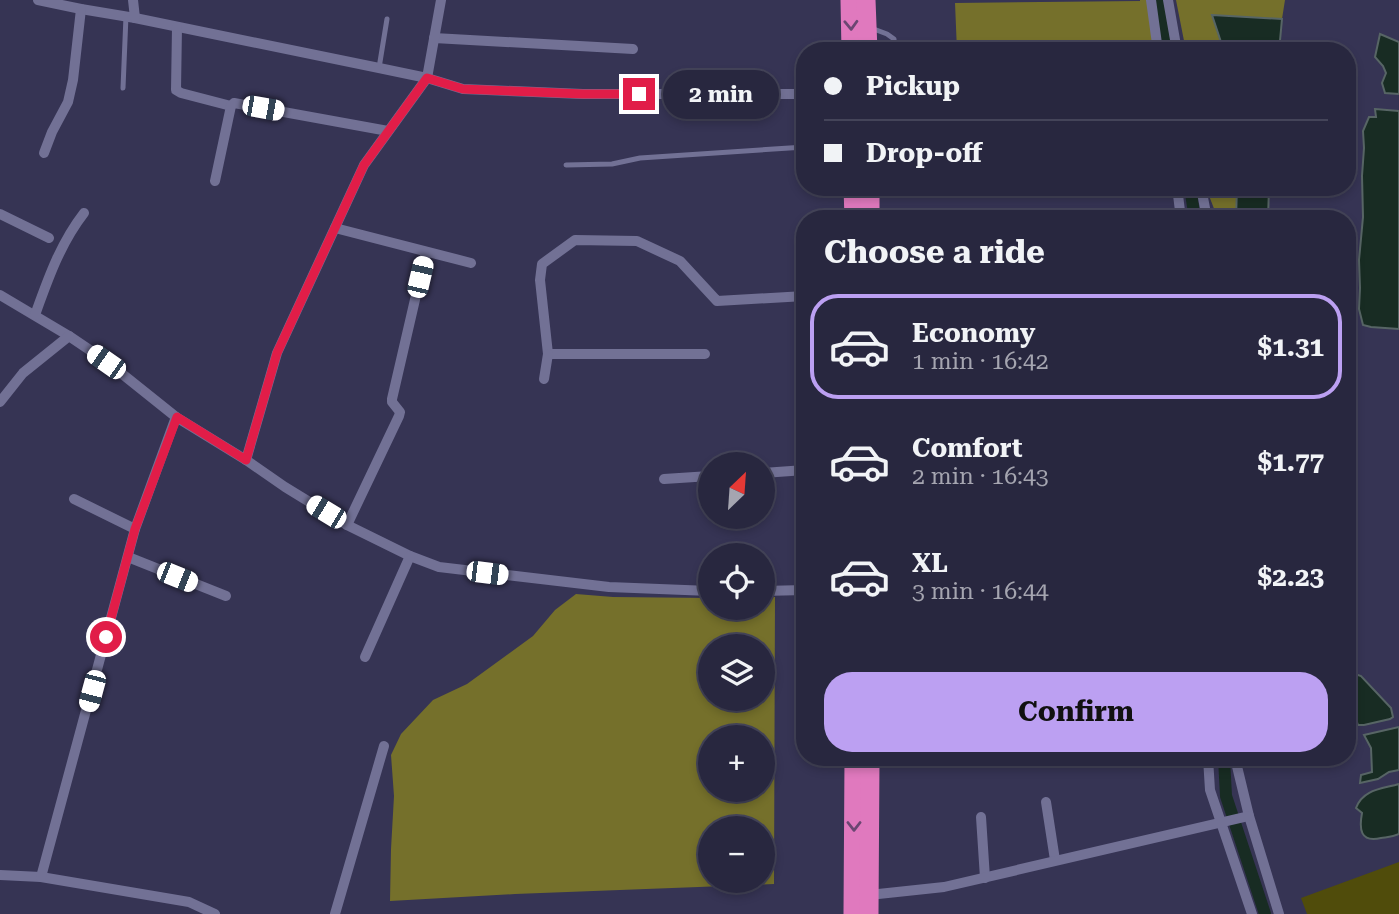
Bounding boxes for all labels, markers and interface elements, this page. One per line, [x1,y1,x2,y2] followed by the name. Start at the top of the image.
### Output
[843,21,859,31] one-way arrow
[664,70,779,119] callout: 2 min
[866,71,960,101] text: Pickup
[623,78,655,110] route end
[689,81,753,108] text: 2 min
[241,94,286,122] car
[866,138,982,168] text: Drop-off
[824,233,1045,271] text: Choose a ride
[406,254,435,300] car
[828,315,891,378] icon: car
[912,318,1035,348] text: Economy
[1258,332,1324,362] text: $1.31
[83,341,130,383] car
[912,348,1049,375] text: 1 min · 16:42
[828,430,891,493] icon: car
[912,433,1022,463] text: Comfort
[1258,447,1324,477] text: $1.77
[698,452,775,528] north arrow
[698,452,775,893] map controls
[912,463,1049,490] text: 2 min · 16:43
[303,492,350,532] car
[698,543,775,620] button: locate
[828,545,891,608] icon: car
[912,548,948,578] text: XL
[154,559,201,595] car
[465,560,510,586] car
[1258,562,1324,592] text: $2.23
[912,578,1049,605] text: 3 min · 16:44
[90,621,122,653] route start
[698,634,775,711] button: layers
[77,668,108,714] car
[824,672,1328,752] button: Confirm
[698,725,775,802] button: +
[698,816,775,893] button: −
[846,821,861,832] one-way arrow

